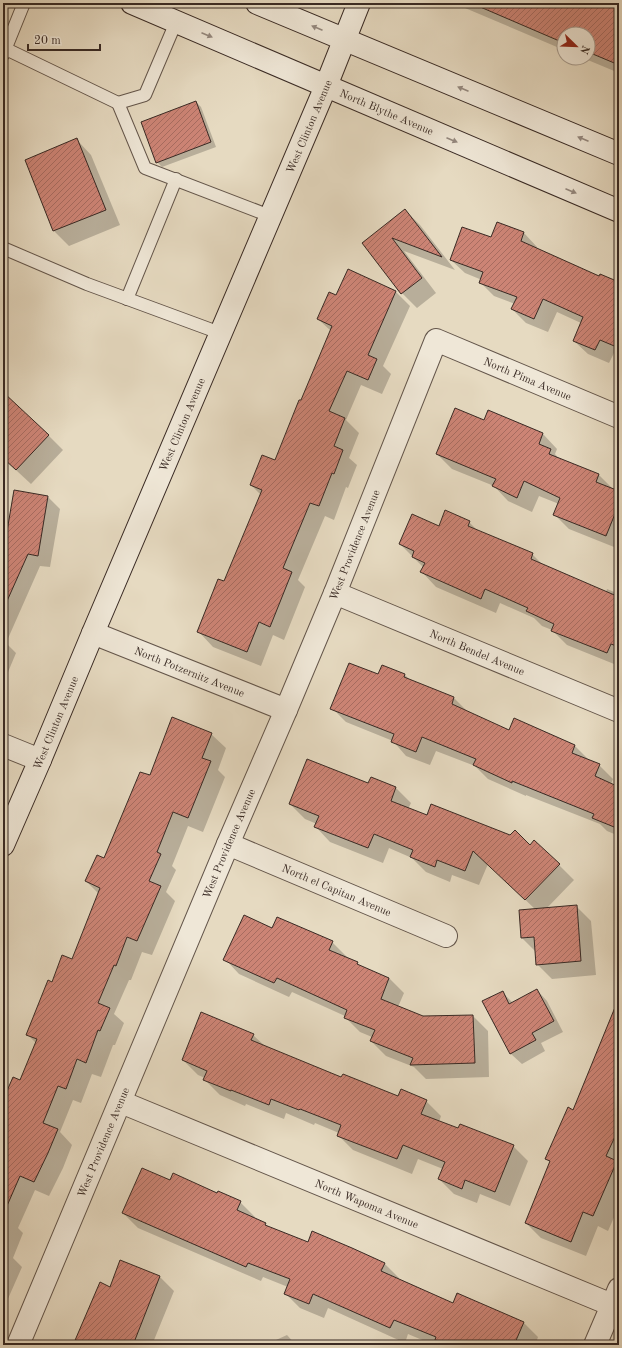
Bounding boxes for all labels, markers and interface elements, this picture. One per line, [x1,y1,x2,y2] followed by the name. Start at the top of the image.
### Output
[311,25,323,31] one-way arrow
[28,26,100,52] scale bar
[556,26,596,66] north arrow
[201,32,212,38] one-way arrow
[34,35,61,47] text: 20 m
[577,43,591,56] text: N
[286,79,335,175] street label: West Clinton Avenue
[457,86,469,93] one-way arrow
[338,88,435,138] street label: North Blythe Avenue
[577,136,589,143] one-way arrow
[446,137,458,143] one-way arrow
[566,188,578,194] one-way arrow
[482,357,573,403] street label: North Pima Avenue
[159,377,208,473] street label: West Clinton Avenue
[329,489,383,602] street label: West Providence Avenue
[427,629,526,678] street label: North Bendel Avenue
[132,646,246,700] street label: North Potzernitz Avenue
[32,675,81,772] street label: West Clinton Avenue
[202,788,258,900] street label: West Providence Avenue
[280,863,392,919] street label: North el Capitan Avenue
[77,1086,132,1199] street label: West Providence Avenue
[313,1179,420,1231] street label: North Wapoma Avenue

